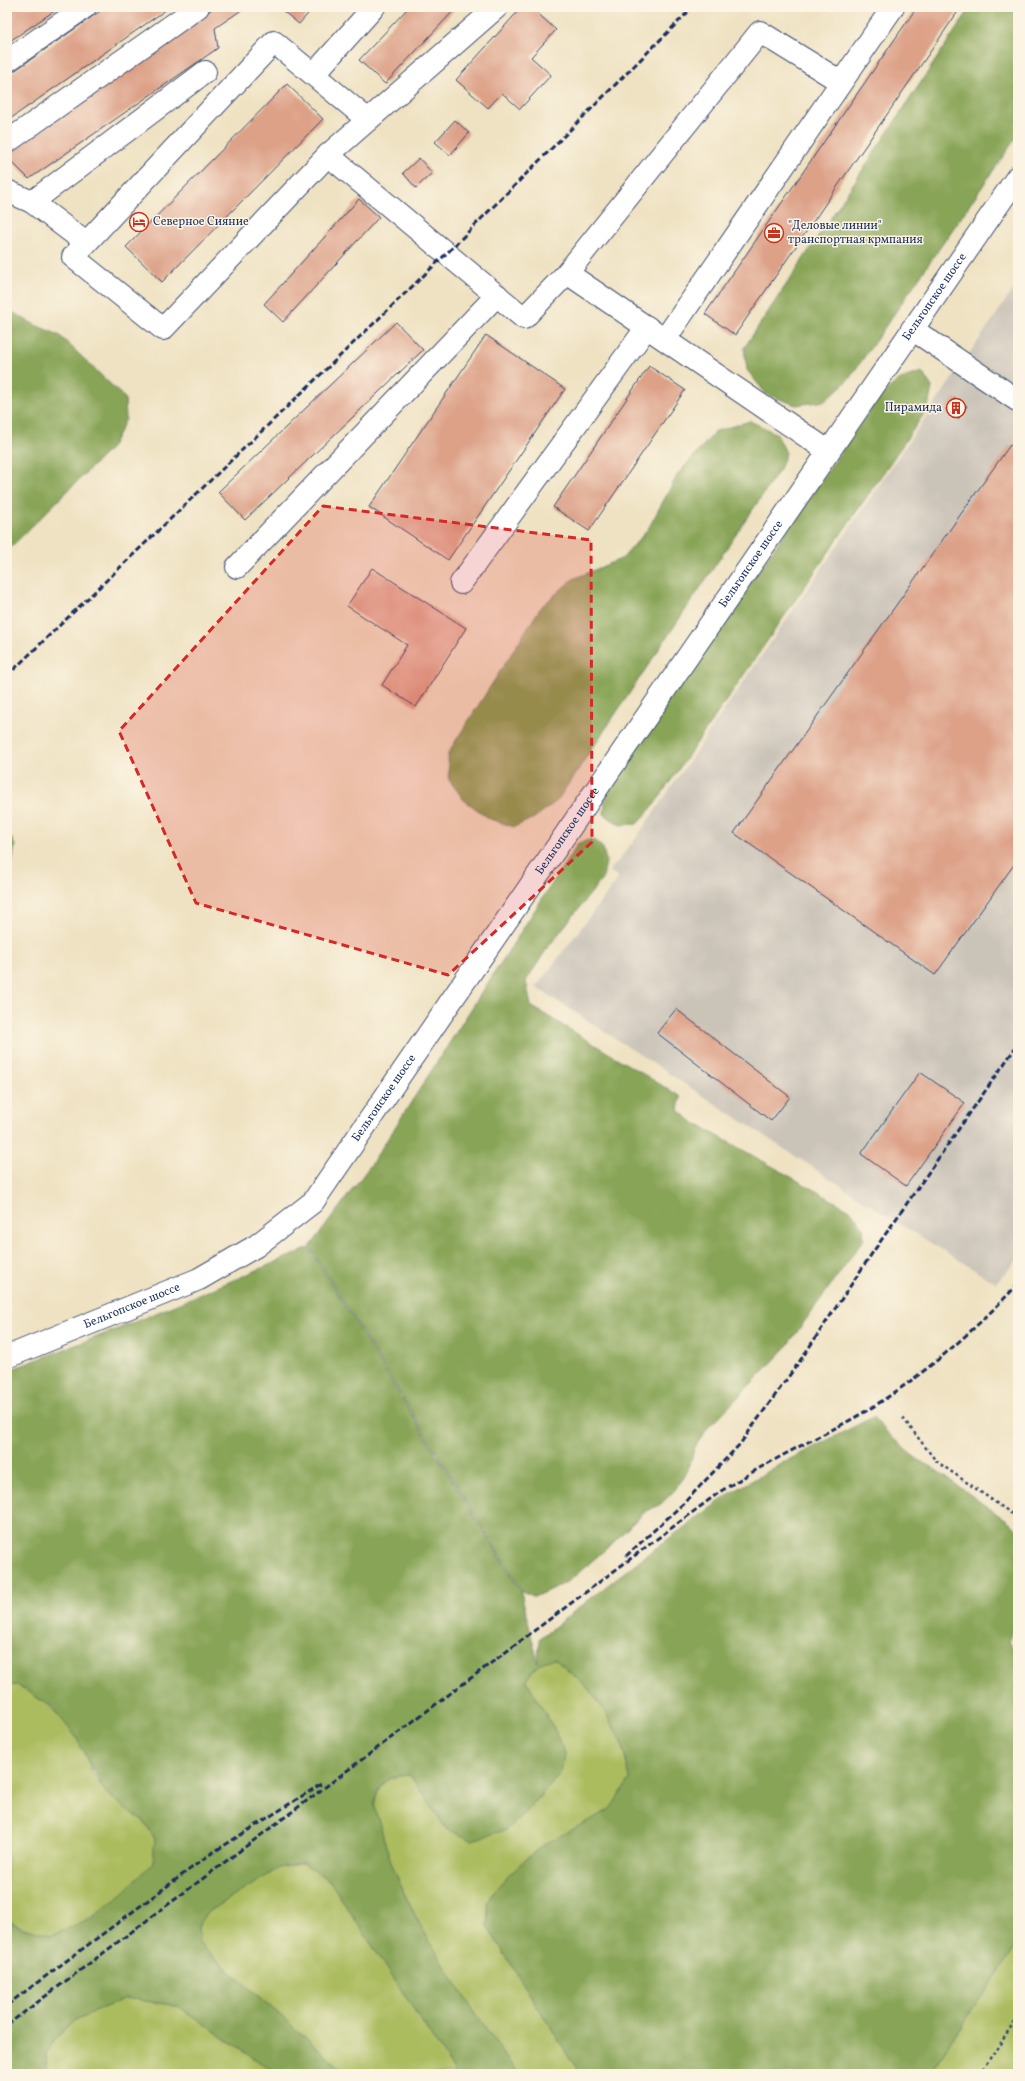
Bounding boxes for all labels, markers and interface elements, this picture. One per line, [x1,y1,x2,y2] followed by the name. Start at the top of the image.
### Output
[128,211,150,233] hotel icon: Северное Сияние
[153,214,249,230] place label: Северное Сияние
[788,218,923,248] place label: "Деловые линии" транспортная крмпания
[763,222,785,244] office icon: "Деловые линии" транспортная крмпания
[899,250,971,344] street label: Бельгопское шоссе
[945,397,967,419] building icon: Пирамида
[885,400,942,416] place label: Пирамида
[716,517,787,611] street label: Бельгопское шоссе
[532,784,604,878] street label: Бельгопское шоссе
[349,1051,420,1145] street label: Бельгопское шоссе
[81,1279,183,1333] street label: Бельгопское шоссе

